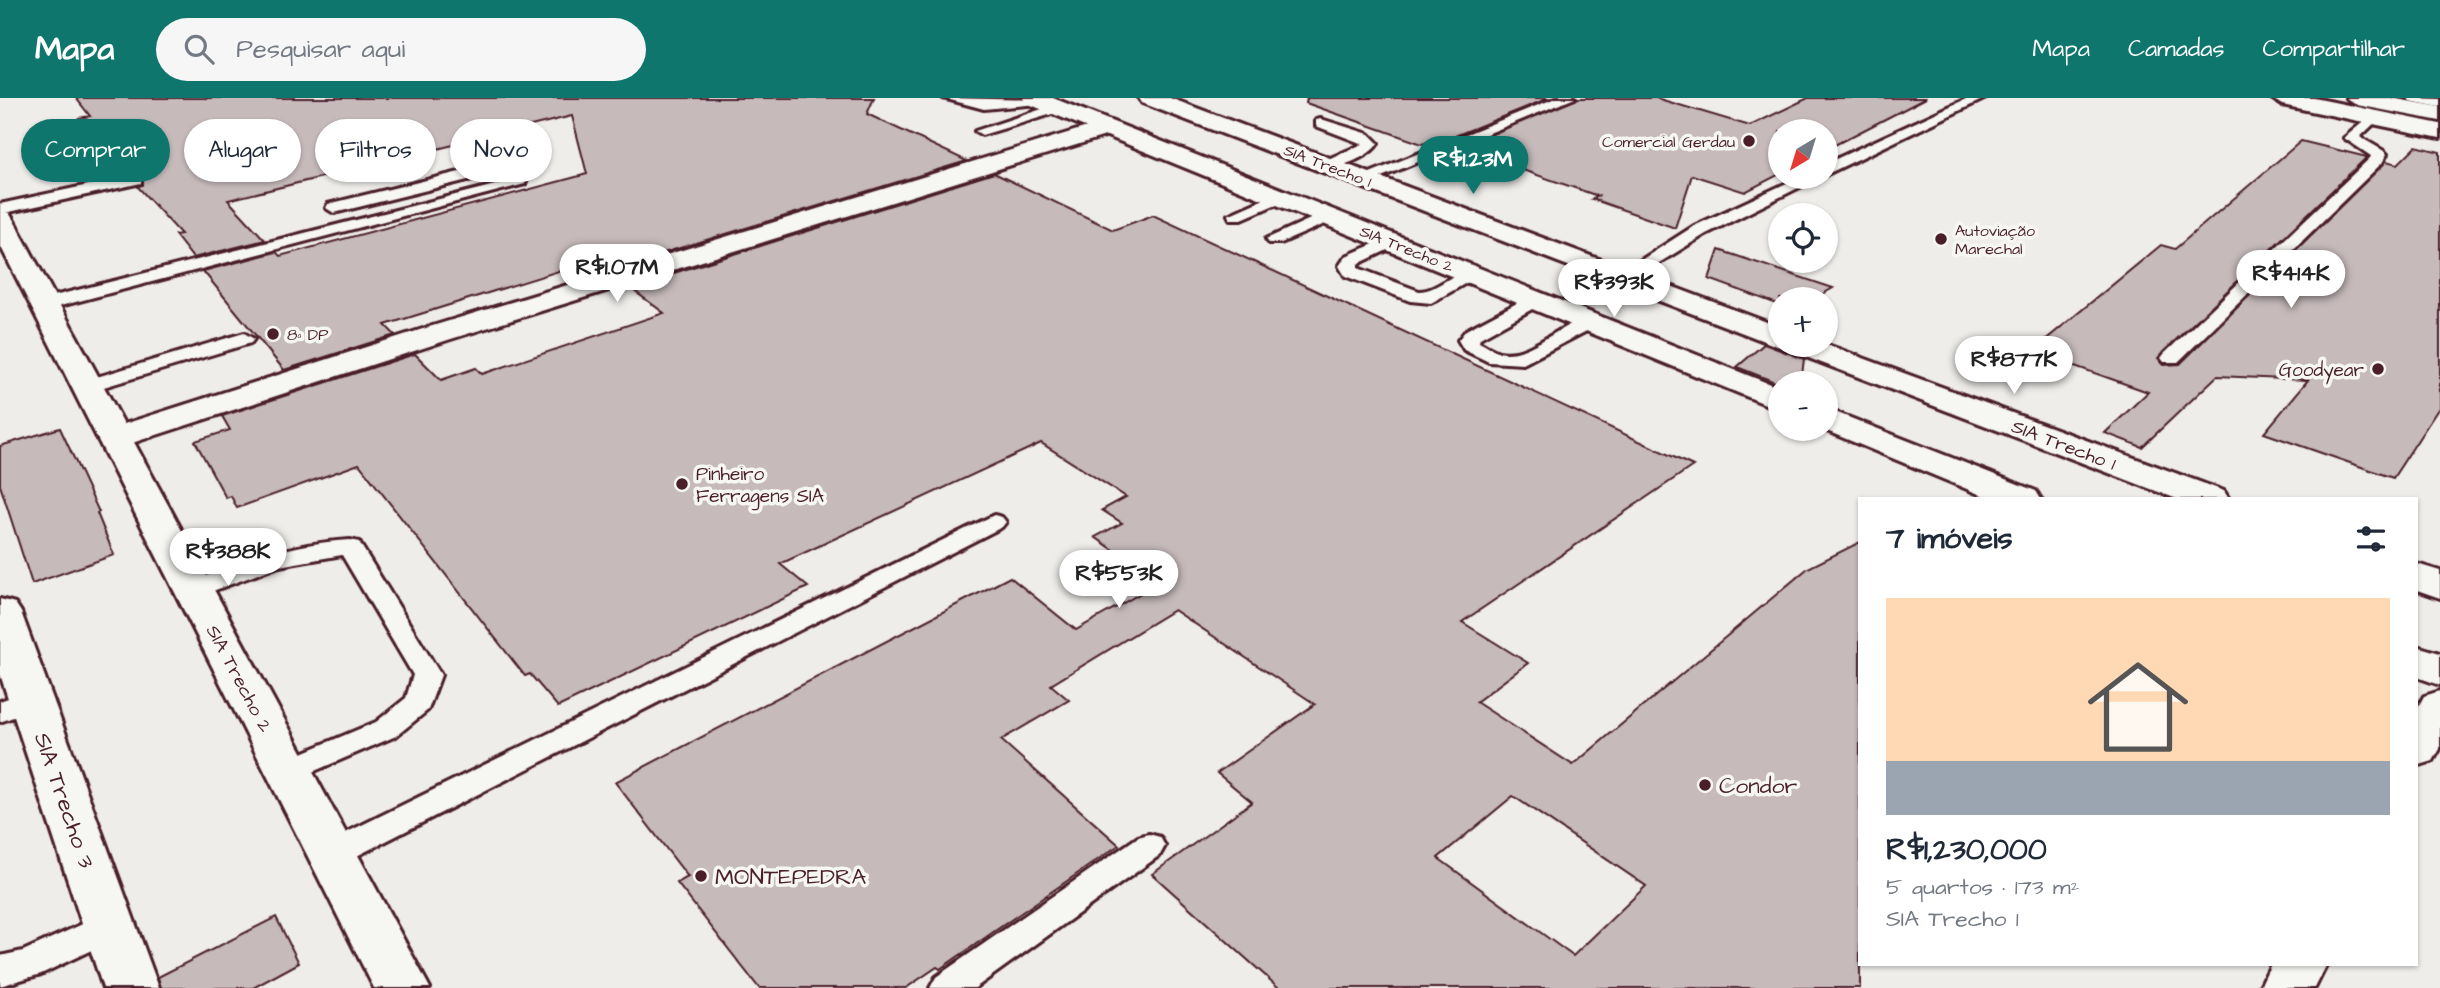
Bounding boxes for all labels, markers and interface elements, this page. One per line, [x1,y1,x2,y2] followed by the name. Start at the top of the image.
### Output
[156,18,646,81] search box
[35,26,114,72] text: Mapa
[180,30,218,68] icon: search
[236,31,405,67] text: Pesquisar aqui
[2032,32,2090,66] text: Mapa
[2128,32,2225,66] text: Camadas
[2263,32,2405,66] text: Compartilhar
[21,119,170,182] chip: Comprar
[184,119,301,182] chip: Alugar
[315,119,436,182] chip: Filtros
[450,119,552,182] chip: Novo
[1768,119,1838,189] north arrow
[1768,119,1838,441] map controls
[1602,131,1735,153] place label: Comercial Gerdau
[1741,133,1757,149] marker: Comercial Gerdau
[1408,136,1538,196] pin: R$1.23M
[1281,139,1375,193] street label: SIA Trecho 1
[1433,143,1513,175] text: R$1.23M
[1768,203,1838,273] button: locate
[1356,220,1457,278] street label: SIA Trecho 2
[1955,220,2035,260] place label: Autoviação Marechal
[1933,231,1949,247] marker: Autoviação Marechal
[552,244,682,304] pin: R$1.07M
[2234,250,2348,310] pin: R$414K
[575,251,659,283] text: R$1.07M
[2252,257,2330,289] text: R$414K
[1557,260,1671,319] pin: R$393K
[1574,266,1654,298] text: R$393K
[1768,287,1838,357] button: +
[287,324,328,346] place label: 8ª DP
[265,326,281,342] marker: 8ª DP
[1957,336,2071,396] pin: R$877K
[1971,343,2057,375] text: R$877K
[2279,357,2365,385] place label: Goodyear
[2370,361,2386,377] marker: Goodyear
[1768,371,1838,441] button: −
[2007,413,2120,478] street label: SIA Trecho 1
[696,461,824,511] place label: Pinheiro Ferragens SIA
[674,476,690,492] marker: Pinheiro Ferragens SIA
[1886,518,2013,560] text: 7 imóveis
[2352,520,2390,558] icon: filters
[171,528,285,588] pin: R$388K
[186,535,270,567] text: R$388K
[1062,550,1176,610] pin: R$553K
[1075,557,1163,589] text: R$553K
[199,620,278,737] street label: SIA Trecho 2
[2075,644,2201,770] icon: home
[26,728,102,873] street label: SIA Trecho 3
[1719,770,1797,802] place label: Condor
[1697,777,1713,793] marker: Condor
[1886,829,2047,871] text: R$1,230,000
[715,861,866,893] place label: MONTEPEDRA
[693,868,709,884] marker: MONTEPEDRA
[1886,871,2079,903] text: 5 quartos · 173 m²
[1886,903,2019,935] text: SIA Trecho 1

